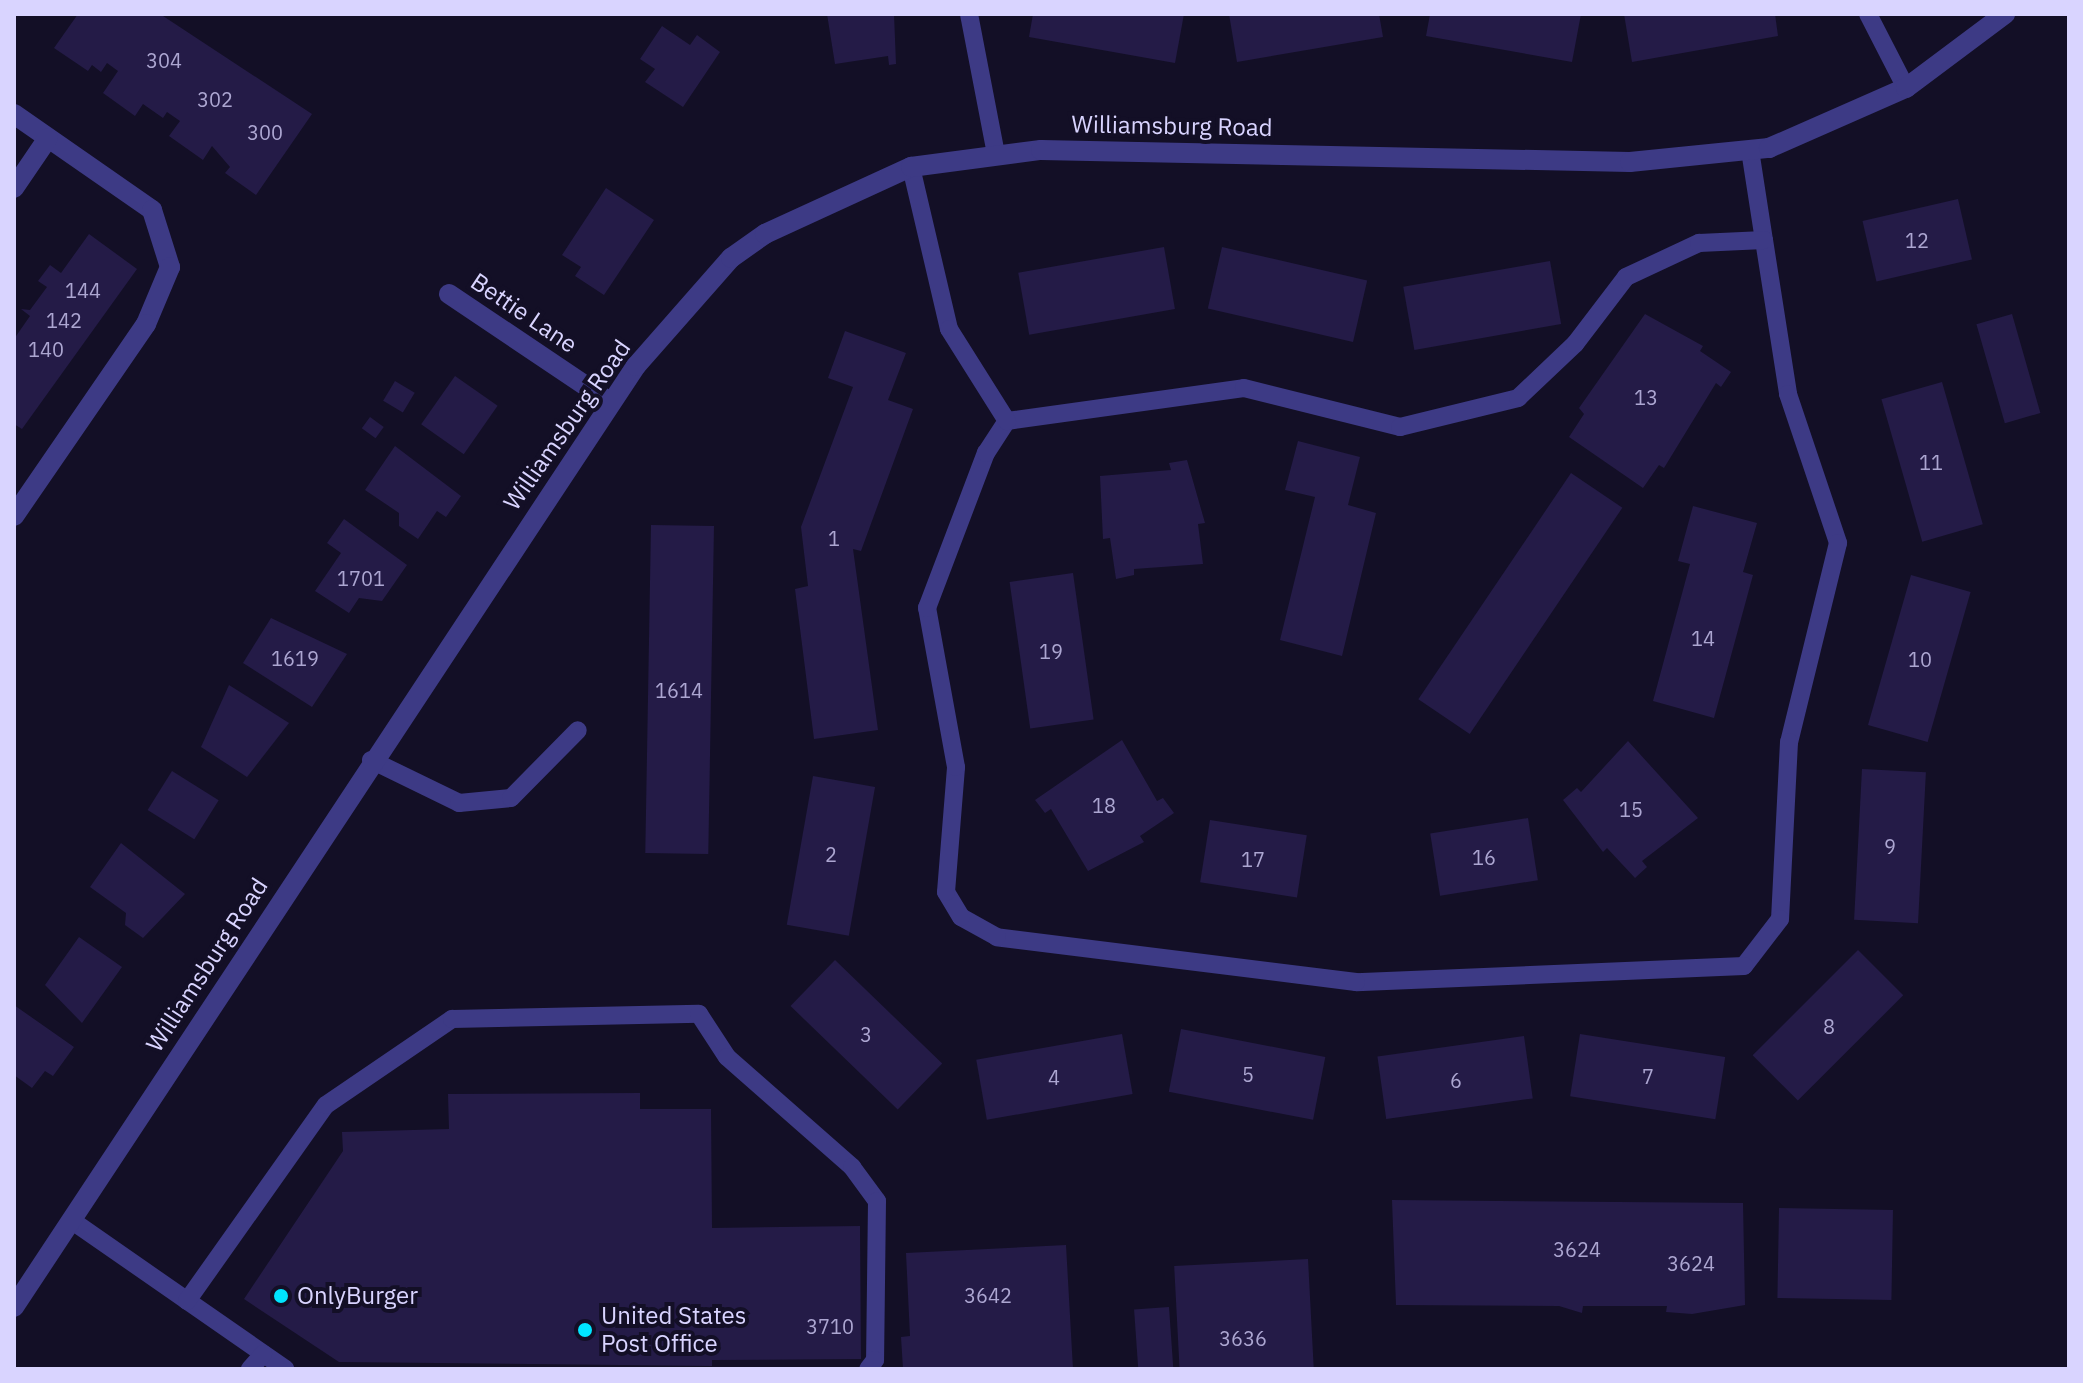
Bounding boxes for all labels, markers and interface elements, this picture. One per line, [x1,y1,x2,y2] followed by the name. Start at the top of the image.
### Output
[146,48,182,72] house number: 304
[197,87,233,111] house number: 302
[1071,110,1273,142] street label: Williamsburg Road
[247,120,283,144] house number: 300
[1905,228,1929,252] house number: 12
[465,267,583,359] street label: Bettie Lane
[65,278,101,302] house number: 144
[46,308,82,332] house number: 142
[498,334,636,516] street label: Williamsburg Road
[28,337,64,361] house number: 140
[1634,385,1658,409] house number: 13
[1919,450,1943,474] house number: 11
[828,526,840,550] house number: 1
[337,566,385,590] house number: 1701
[1691,626,1715,650] house number: 14
[1039,639,1063,663] house number: 19
[271,646,319,670] house number: 1619
[1908,647,1932,671] house number: 10
[655,678,703,702] house number: 1614
[1092,793,1116,817] house number: 18
[1619,797,1643,821] house number: 15
[1884,834,1896,858] house number: 9
[825,842,837,866] house number: 2
[1472,845,1496,869] house number: 16
[1241,847,1265,871] house number: 17
[140,873,274,1057] street label: Williamsburg Road
[1823,1014,1835,1038] house number: 8
[860,1022,872,1046] house number: 3
[1242,1062,1254,1086] house number: 5
[1642,1064,1654,1088] house number: 7
[1048,1065,1060,1089] house number: 4
[1450,1068,1462,1092] house number: 6
[1553,1237,1601,1261] house number: 3624
[1667,1251,1715,1275] house number: 3624
[297,1282,418,1310] place label: OnlyBurger
[964,1283,1012,1307] house number: 3642
[272,1287,290,1305] marker: OnlyBurger
[601,1302,746,1358] place label: United States Post Office
[806,1314,854,1338] house number: 3710
[576,1321,594,1339] marker: United States Post Office
[1219,1326,1267,1350] house number: 3636

